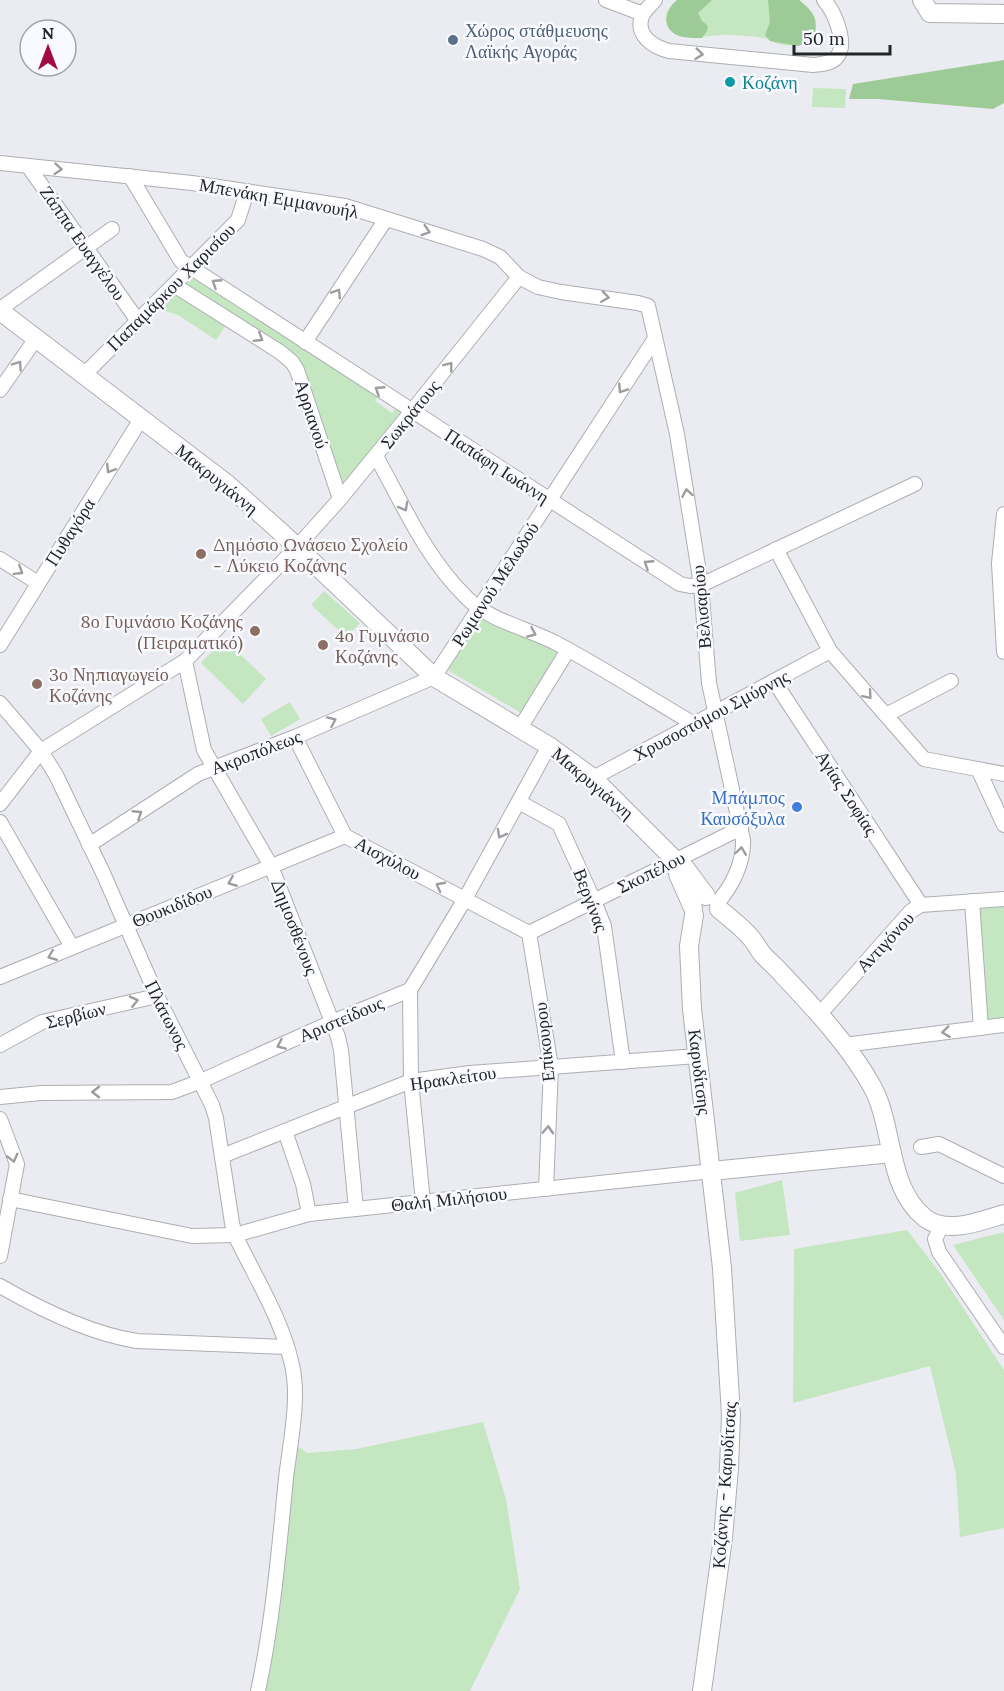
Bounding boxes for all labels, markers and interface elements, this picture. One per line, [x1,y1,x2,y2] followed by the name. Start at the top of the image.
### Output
[18,18,78,78] north arrow
[794,18,890,56] scale bar
[465,19,608,63] place label: Χώρος στάθμευσης Λαϊκής Αγοράς
[42,23,54,43] text: N
[803,27,845,50] text: 50 m
[446,33,460,47] marker: Χώρος στάθμευσης Λαϊκής Αγοράς
[695,47,704,60] one-way arrow
[742,71,798,94] place label: Κοζάνη
[723,75,737,89] marker: Κοζάνη
[54,162,63,175] one-way arrow
[197,173,361,223] street label: Μπενάκη Εμμανουήλ
[35,181,131,305] street label: Ζάππα Ευαγγέλου
[102,218,240,356] street label: Παπαμάρκου Χαρισίου
[420,224,431,236] one-way arrow
[211,280,222,291] one-way arrow
[330,289,341,300] one-way arrow
[600,291,609,303] one-way arrow
[252,331,263,342] one-way arrow
[11,361,22,372] one-way arrow
[441,361,452,372] one-way arrow
[375,375,445,453] street label: Σωκράτους
[290,377,334,452] street label: Αρριανού
[618,382,629,393] one-way arrow
[375,386,386,397] one-way arrow
[440,424,554,508] street label: Παπάφη Ιωάννη
[171,438,263,520] street label: Μακρυγιάννη
[105,463,117,473] one-way arrow
[681,489,694,499] one-way arrow
[40,493,100,570] street label: Πυθαγόρα
[397,501,408,512] one-way arrow
[446,517,544,651] street label: Ρωμανού Μελωδού
[213,533,408,577] place label: Δημόσιο Ωνάσειο Σχολείο - Λύκειο Κοζάνης
[194,547,208,561] marker: Δημόσιο Ωνάσειο Σχολείο - Λύκειο Κοζάνης
[644,561,655,572] one-way arrow
[13,564,23,576] one-way arrow
[686,564,716,650] street label: Βελισαρίου
[81,610,243,654] place label: 8ο Γυμνάσιο Κοζάνης (Πειραματικό)
[248,624,262,638] marker: 8ο Γυμνάσιο Κοζάνης (Πειραματικό)
[335,624,429,668] place label: 4ο Γυμνάσιο Κοζάνης
[526,625,537,637] one-way arrow
[316,638,330,652] marker: 4ο Γυμνάσιο Κοζάνης
[49,663,169,707] place label: 3ο Νηπιαγωγείο Κοζάνης
[629,664,793,766] street label: Χρυσοστόμου Σμύρνης
[30,677,44,691] marker: 3ο Νηπιαγωγείο Κοζάνης
[861,688,872,699] one-way arrow
[325,716,336,728] one-way arrow
[208,724,304,780] street label: Ακροπόλεως
[547,742,639,824] street label: Μακρυγιάννη
[811,746,883,840] street label: Αγίας Σοφίας
[701,786,786,830] place label: Μπάμπος Καυσόξυλα
[790,800,804,814] marker: Μπάμπος Καυσόξυλα
[132,809,142,821] one-way arrow
[497,828,508,838] one-way arrow
[351,831,425,885] street label: Αισχύλου
[613,846,689,898] street label: Σκοπέλου
[735,846,747,856] one-way arrow
[568,865,614,935] street label: Βεργίνας
[228,875,239,887] one-way arrow
[266,876,324,978] street label: Δημοσθένους
[128,879,216,932] street label: Θουκιδίδου
[436,882,446,893] one-way arrow
[851,907,919,977] street label: Αντιγόνου
[47,949,58,961] one-way arrow
[140,976,194,1054] street label: Πλάτωνος
[295,991,387,1047] street label: Αριστείδους
[129,995,139,1008] one-way arrow
[44,996,108,1034] street label: Σερβίων
[528,1001,560,1083] street label: Επίκουρου
[941,1026,951,1038] one-way arrow
[683,1028,717,1116] street label: Καρυδίτσης
[276,1038,287,1050] one-way arrow
[408,1061,498,1095] street label: Ηρακλείτου
[91,1086,100,1098] one-way arrow
[542,1126,555,1135] one-way arrow
[6,1153,19,1163] one-way arrow
[390,1181,508,1217] street label: Θαλή Μιλήσιου
[707,1401,741,1569] street label: Κοζάνης - Καρυδίτσας

